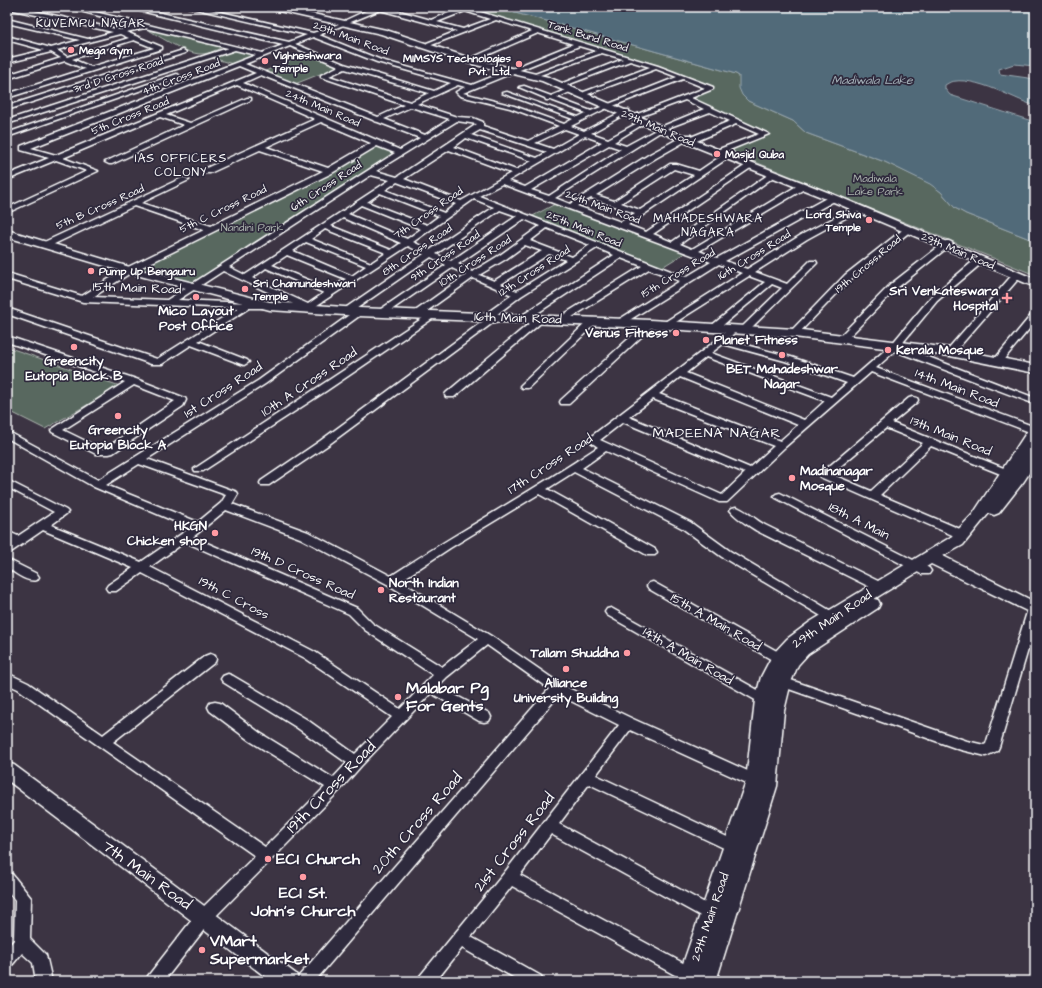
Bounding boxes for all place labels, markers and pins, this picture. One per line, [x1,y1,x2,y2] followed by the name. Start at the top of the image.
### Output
[79,43,132,60] place label: Mega Gym
[66,45,76,55] marker: Mega Gym
[272,48,342,77] place label: Vighneshwara Temple
[403,51,511,79] place label: MIMSYS Technologies Pvt. Ltd.
[260,56,270,66] marker: Vighneshwara Temple
[514,59,524,69] marker: MIMSYS Technologies Pvt. Ltd.
[725,147,784,163] place label: Masjid Quba
[712,149,722,159] marker: Masjid Quba
[806,207,861,236] place label: Lord Shiva Temple
[864,215,874,225] marker: Lord Shiva Temple
[99,264,196,281] place label: Pump Up Bengauru
[86,266,96,276] marker: Pump Up Bengauru
[252,276,356,305] place label: Sri Chamundeshwari Temple
[888,282,998,316] place label: Sri Venkateswara Hospital
[240,284,250,294] marker: Sri Chamundeshwari Temple
[191,292,201,302] marker: Mico Layout Post Office
[1001,292,1013,304] marker: Sri Venkateswara Hospital
[158,302,234,335] place label: Mico Layout Post Office
[584,324,668,342] place label: Venus Fitness
[671,328,681,338] marker: Venus Fitness
[714,331,798,349] place label: Planet Fitness
[701,335,711,345] marker: Planet Fitness
[896,341,983,360] place label: Kerala Mosque
[69,342,79,352] marker: Greencity Eutopia Block B
[883,345,893,355] marker: Kerala Mosque
[777,350,787,360] marker: BET Mahadeshwar Nagar
[25,352,123,386] place label: Greencity Eutopia Block B
[726,360,839,395] place label: BET Mahadeshwar Nagar
[113,411,123,421] marker: Greencity Eutopia Block A
[70,421,167,455] place label: Greencity Eutopia Block A
[800,462,874,496] place label: Madinanagar Mosque
[787,473,797,483] marker: Madinanagar Mosque
[127,517,208,551] place label: HKGN Chicken shop
[210,528,220,538] marker: HKGN Chicken shop
[389,574,459,607] place label: North Indian Restaurant
[376,585,386,595] marker: North Indian Restaurant
[529,644,619,662] place label: Tallam Shuddha
[622,648,632,658] marker: Tallam Shuddha
[561,664,571,674] marker: Alliance University Building
[513,674,619,709] place label: Alliance University Building
[406,677,490,717] place label: Malabar Pg For Gents
[393,692,403,702] marker: Malabar Pg For Gents
[276,848,361,870] place label: ECI Church
[263,854,273,864] marker: ECI Church
[298,872,308,882] marker: ECI St. John's Church
[250,882,356,922] place label: ECI St. John's Church
[209,930,310,970] place label: VMart Supermarket
[197,945,207,955] marker: VMart Supermarket

